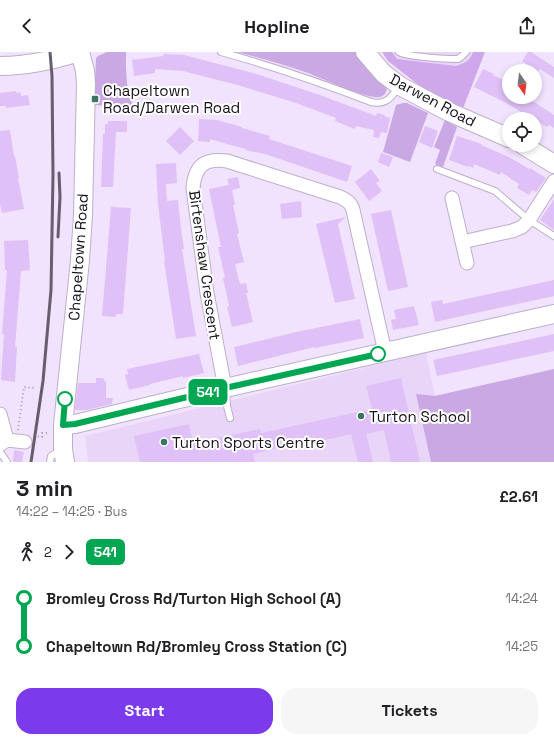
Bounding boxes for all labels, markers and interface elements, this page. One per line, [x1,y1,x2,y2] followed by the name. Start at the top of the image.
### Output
[16,15,38,37] icon: back
[244,15,310,38] text: Hopline
[516,15,538,37] icon: share
[502,64,542,104] north arrow
[502,64,542,152] map controls
[387,69,479,131] street label: Darwen Road
[103,81,240,117] place label: Chapeltown Road/Darwen Road
[90,94,100,104] marker: Chapeltown Road/Darwen Road
[502,112,542,152] button: locate
[185,189,225,341] street label: Birtenshaw Crescent
[64,193,92,321] street label: Chapeltown Road
[370,346,386,362] unlabelled marker
[185,379,231,405] line badge: 541
[196,383,220,401] text: 541
[57,391,73,407] unlabelled marker
[369,407,470,426] place label: Turton School
[356,411,366,421] marker: Turton School
[172,433,325,452] place label: Turton Sports Centre
[159,437,169,447] marker: Turton Sports Centre
[16,474,73,502] text: 3 min
[499,487,538,506] text: £2.61
[16,503,127,520] text: 14:22 – 14:25 · Bus
[16,541,38,563] icon: walk
[58,541,80,563] icon: forward
[94,543,117,561] text: 541
[44,544,52,561] text: 2
[46,589,341,608] text: Bromley Cross Rd/Turton High School (A)
[506,590,538,607] text: 14:24
[46,637,347,656] text: Chapeltown Rd/Bromley Cross Station (C)
[506,638,538,655] text: 14:25
[16,688,273,734] button: Start
[281,688,538,734] button: Tickets

